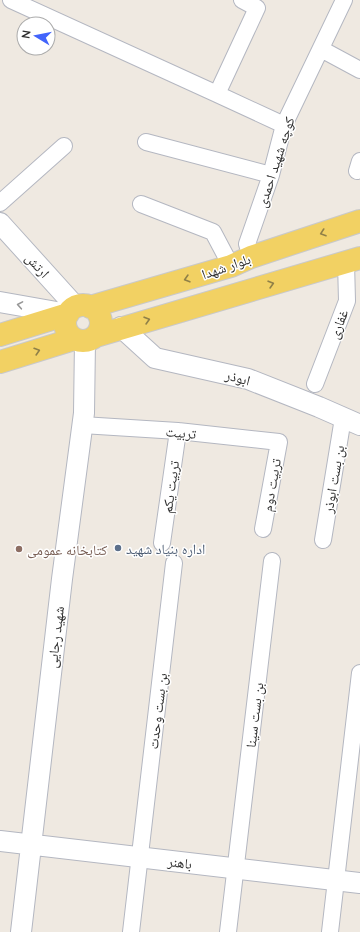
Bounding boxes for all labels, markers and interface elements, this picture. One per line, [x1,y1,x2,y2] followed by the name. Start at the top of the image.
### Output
[16,16,56,56] north arrow
[19,29,33,39] text: N
[252,114,299,210] street label: کوچه شهید احمدی
[320,228,327,237] one-way arrow
[22,249,54,282] street label: ارتش
[199,250,253,283] street label: بلوار شهدا
[183,274,190,283] one-way arrow
[268,280,275,288] one-way arrow
[17,302,23,310] one-way arrow
[325,307,352,341] street label: غفاری
[143,316,150,325] one-way arrow
[33,347,40,355] one-way arrow
[223,365,252,389] street label: ابوذر
[165,422,197,443] street label: تربیت
[318,444,348,515] street label: بن بست ابوذر
[258,457,286,513] street label: تربیت دوم
[158,459,184,515] street label: تربیت یکم
[126,540,205,558] place label: اداره بنیاد شهید
[27,541,107,559] place label: کتابخانه عمومی
[113,543,123,553] marker: اداره بنیاد شهید
[14,544,24,554] marker: کتابخانه عمومی
[43,605,68,669] street label: شهید رجایی
[144,672,171,750] street label: بن بست وحدت
[242,681,267,749] street label: بن بست سینا
[166,852,193,873] street label: باهنر

